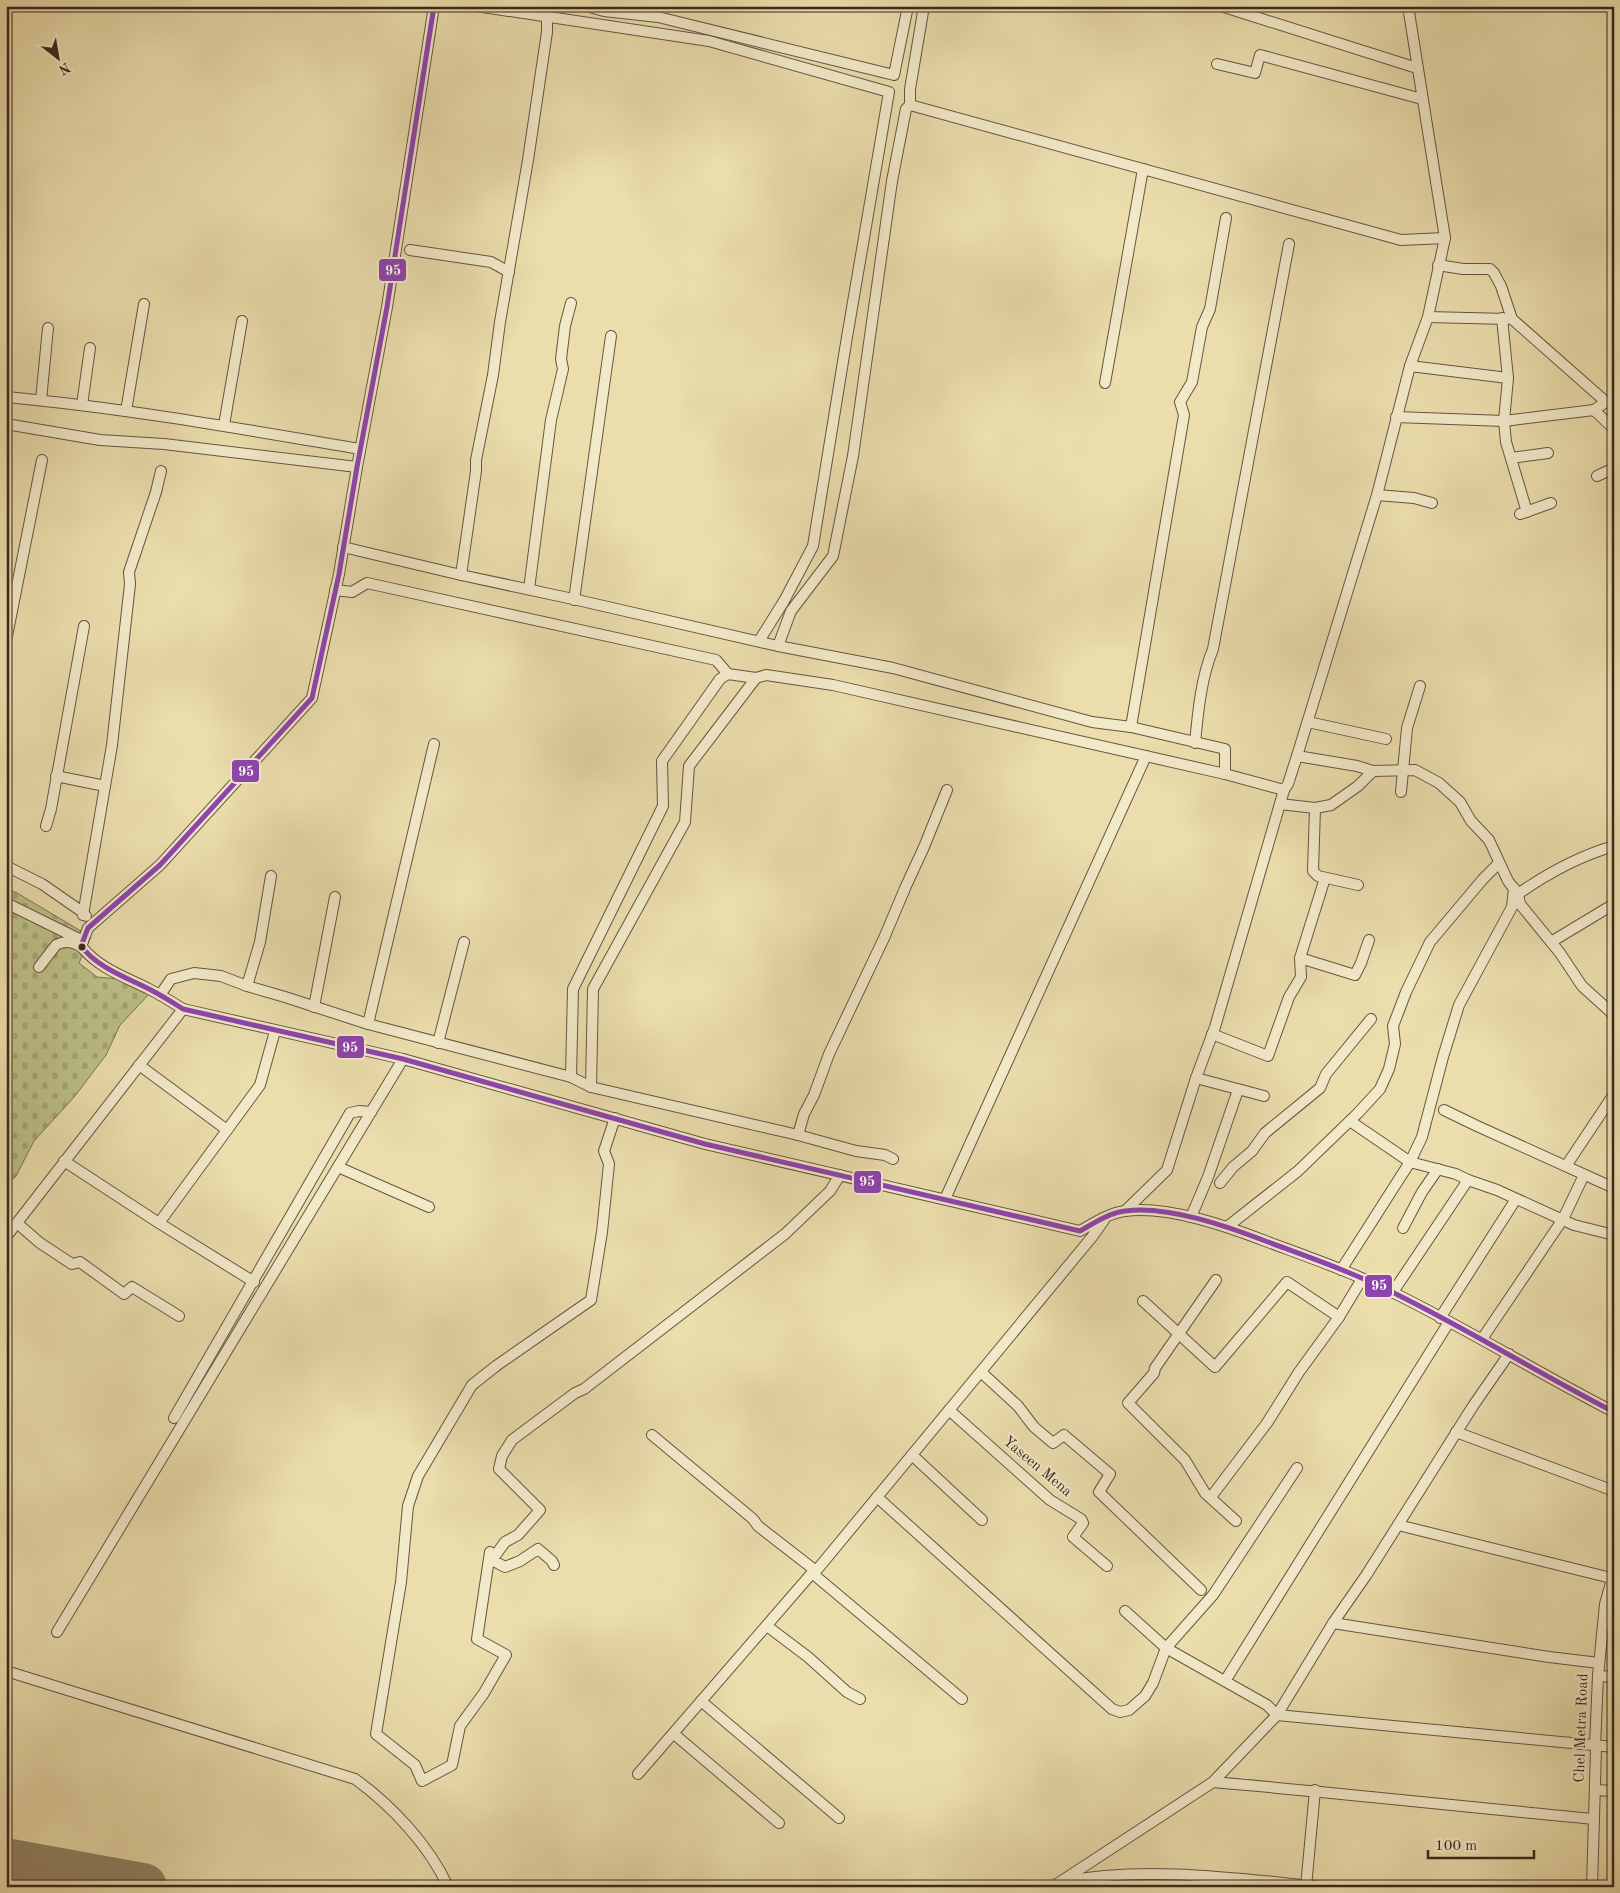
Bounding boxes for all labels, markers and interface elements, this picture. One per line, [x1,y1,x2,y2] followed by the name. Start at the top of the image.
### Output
[32,32,82,82] north arrow
[56,60,72,77] text: N
[378,258,407,282] line badge: 95
[385,264,401,278] text: 95
[231,759,260,783] line badge: 95
[238,765,254,779] text: 95
[77,942,87,952] unlabelled marker
[336,1035,365,1059] line badge: 95
[342,1041,358,1055] text: 95
[853,1170,882,1194] line badge: 95
[859,1175,875,1189] text: 95
[1364,1274,1393,1298] line badge: 95
[1371,1279,1387,1293] text: 95
[1000,1434,1075,1500] street label: Yaseen Mena
[1573,1673,1591,1783] street label: Chel Metra Road
[1428,1828,1534,1860] scale bar
[1435,1839,1477,1854] text: 100 m

